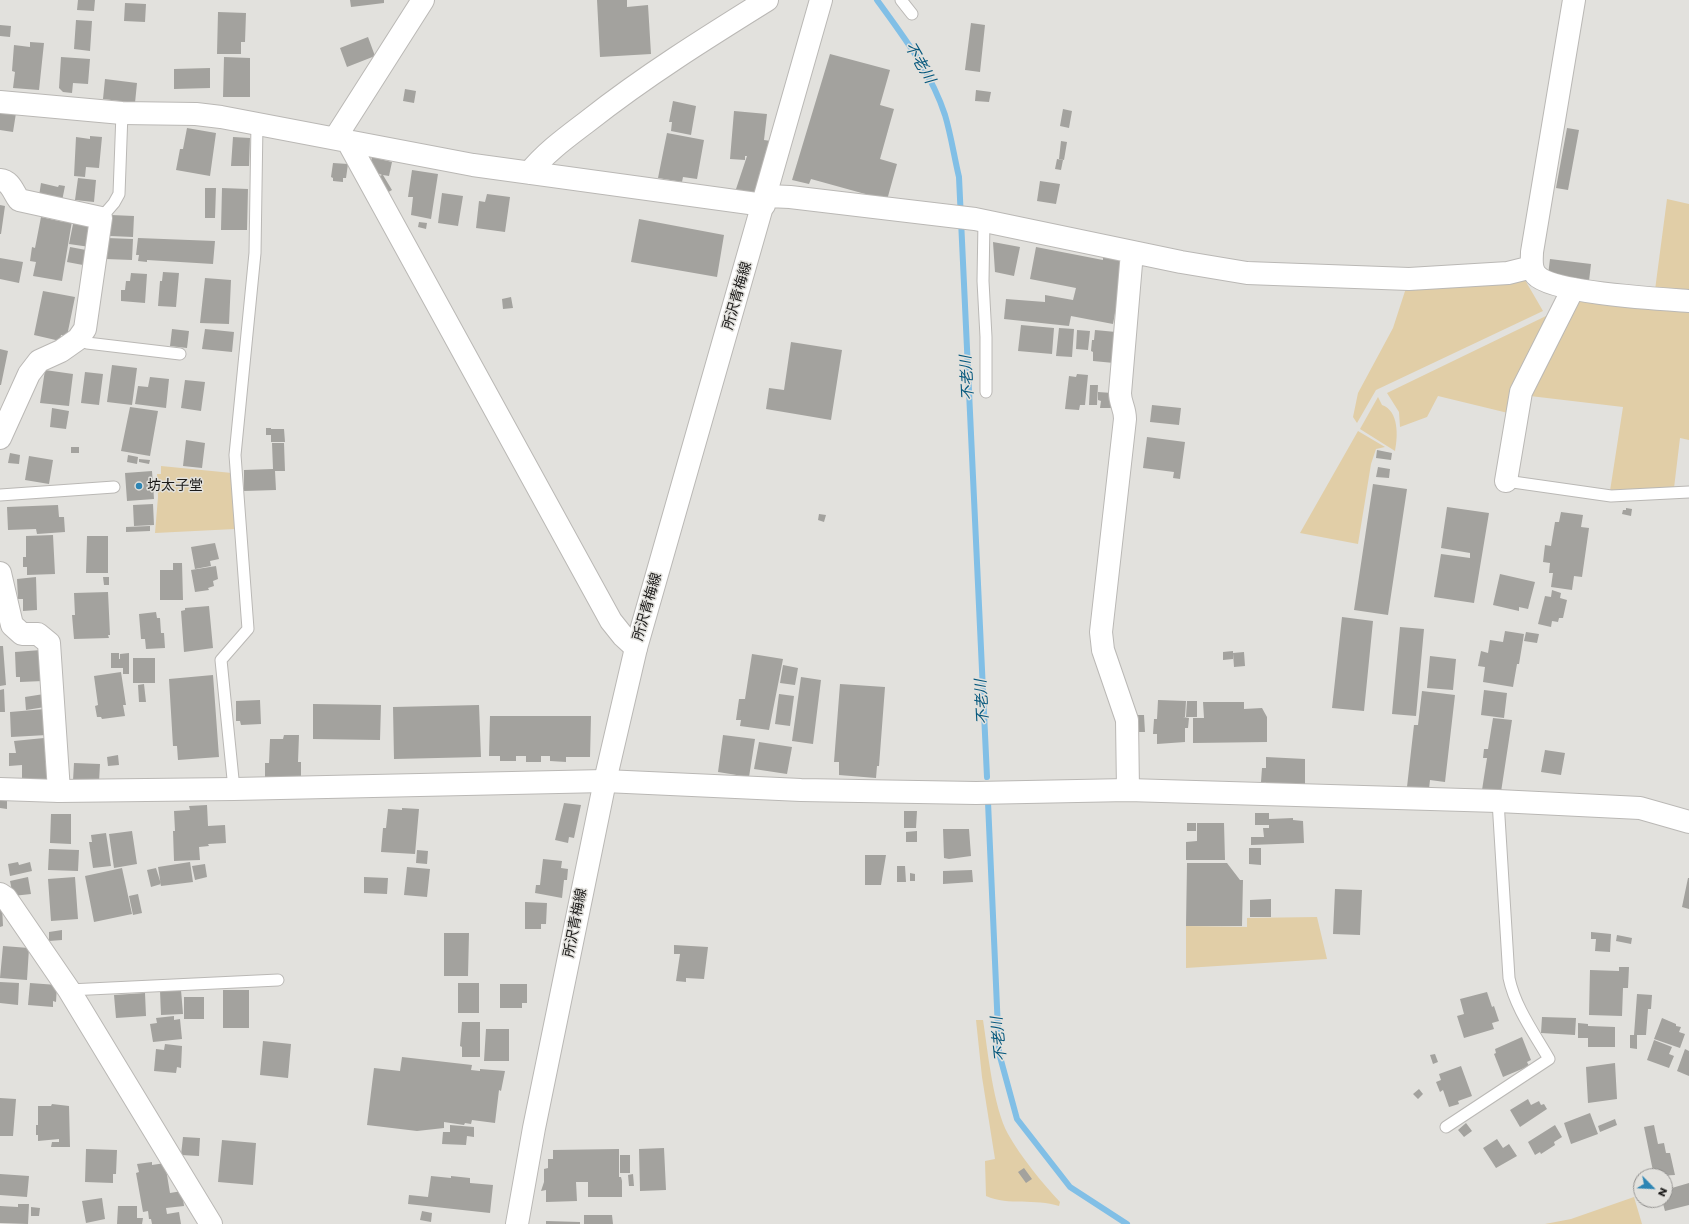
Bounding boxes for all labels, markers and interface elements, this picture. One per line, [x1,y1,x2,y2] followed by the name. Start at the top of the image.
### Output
[900,39,938,87] water label: 不老川
[720,260,756,332] street label: 所沢青梅線
[958,355,978,401] water label: 不老川
[147,478,203,494] place label: 坊太子堂
[134,481,144,491] marker: 坊太子堂
[630,571,666,643] street label: 所沢青梅線
[973,679,993,725] water label: 不老川
[561,887,591,959] street label: 所沢青梅線
[989,1016,1011,1062] water label: 不老川
[1633,1168,1673,1208] north arrow
[1654,1185,1672,1200] text: N

